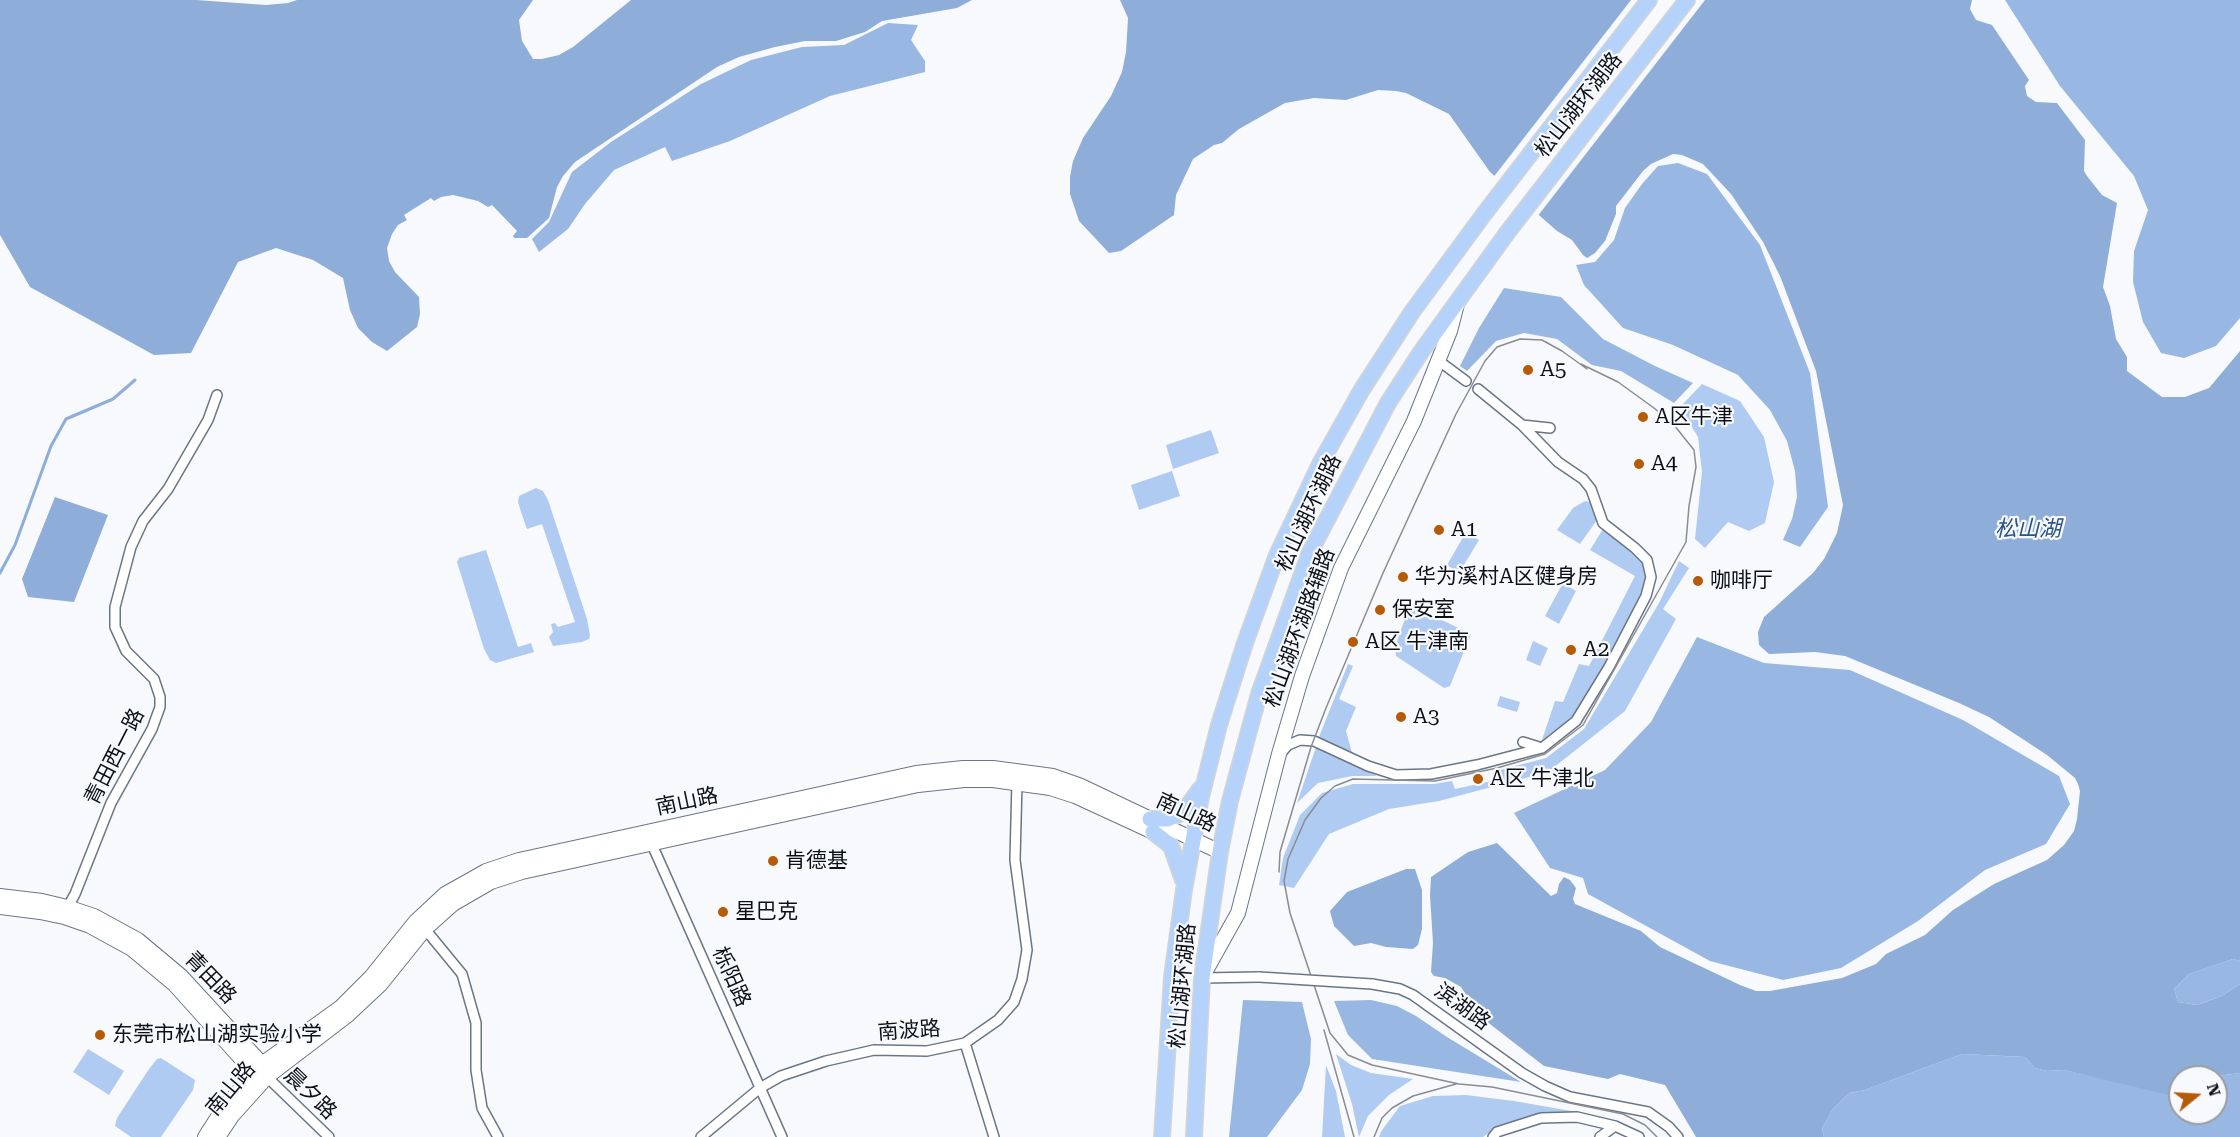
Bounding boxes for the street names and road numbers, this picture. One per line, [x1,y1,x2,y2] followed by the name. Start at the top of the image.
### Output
[1530,48,1628,162] street label: 松山湖环湖路
[1271,451,1347,575] street label: 松山湖环湖路
[1259,545,1341,711] street label: 松山湖环湖路辅路
[80,705,150,809] street label: 青田西一路
[654,783,720,821] street label: 南山路
[1152,788,1220,838] street label: 南山路
[1165,922,1201,1050] street label: 松山湖环湖路
[707,943,755,1011] street label: 栎阳路
[179,947,241,1009] street label: 青田路
[1429,978,1495,1036] street label: 滨湖路
[877,1016,941,1046] street label: 南波路
[201,1057,261,1121] street label: 南山路
[279,1063,341,1125] street label: 晨夕路

